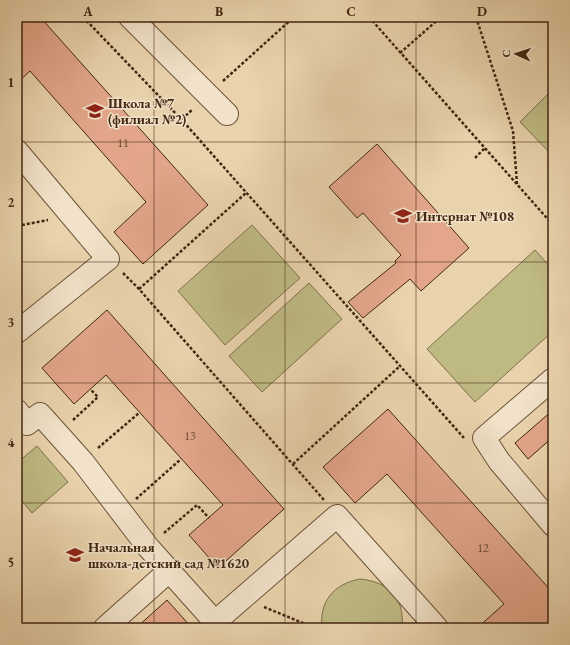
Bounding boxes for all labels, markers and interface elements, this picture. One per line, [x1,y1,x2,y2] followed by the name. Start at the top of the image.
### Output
[82,3,93,20] text: A
[215,3,223,20] text: B
[346,3,356,20] text: C
[477,3,487,20] text: D
[496,34,536,74] north arrow
[499,49,513,58] text: С
[8,74,15,91] text: 1
[108,94,186,128] place label: Школа №7 (филиал №2)
[85,101,105,121] school or university icon: Школа №7 (филиал №2)
[117,135,129,151] house number: 11
[8,194,15,211] text: 2
[393,206,413,226] school or university icon: Интернат №108
[416,207,514,225] place label: Интернат №108
[8,314,15,331] text: 3
[184,428,196,444] house number: 13
[8,434,15,451] text: 4
[88,538,250,572] place label: Начальная школа-детский сад №1620
[477,540,489,556] house number: 12
[65,545,85,565] school or university icon: Начальная школа-детский сад №1620
[8,554,14,571] text: 5

